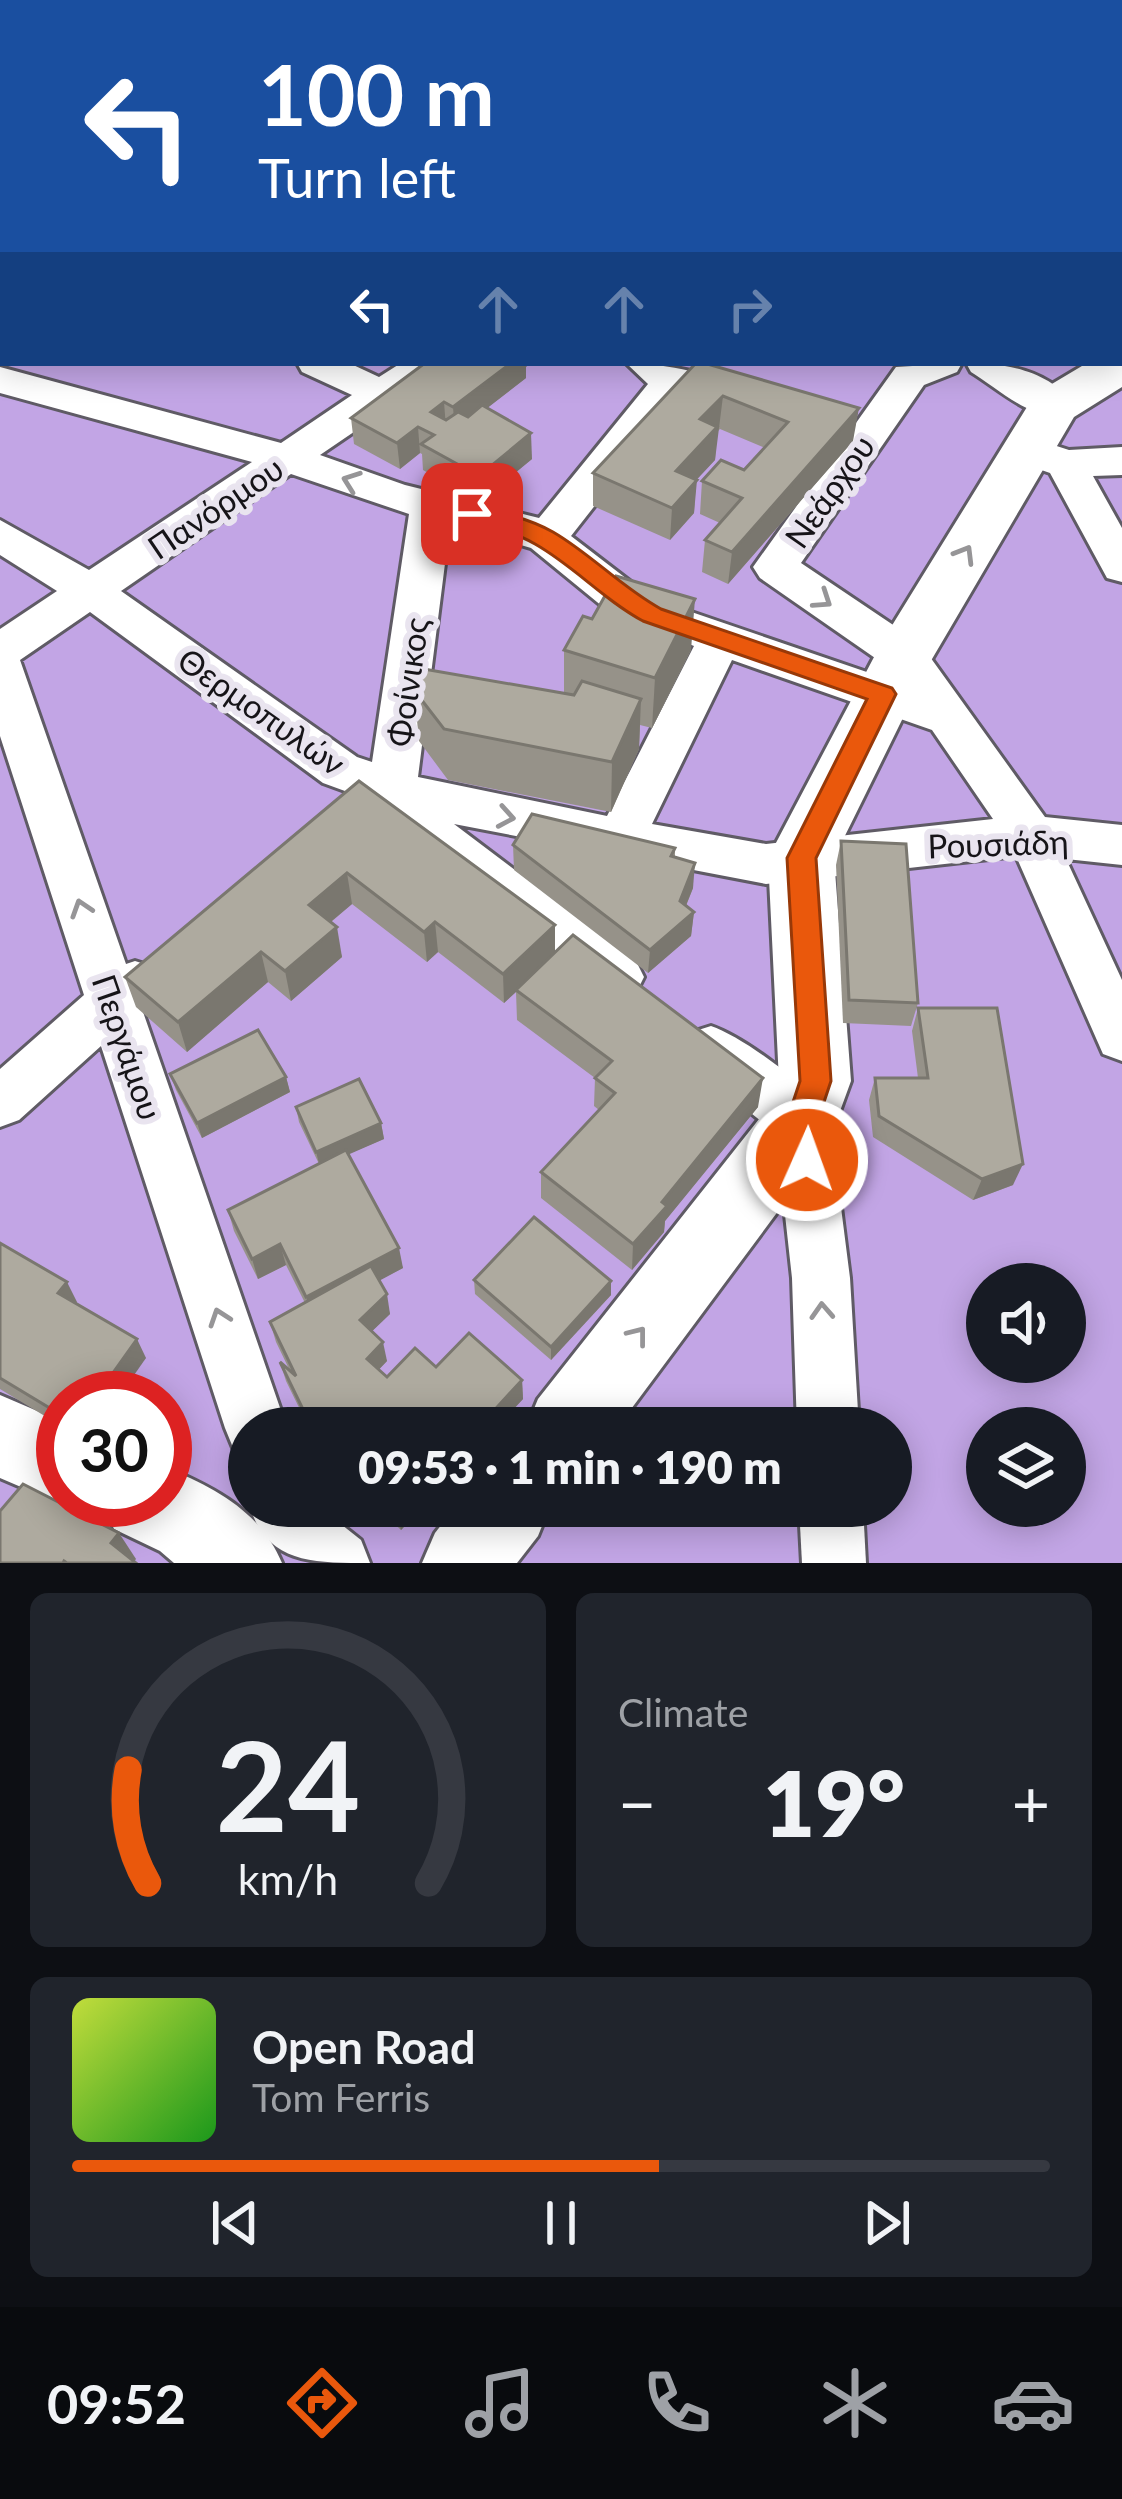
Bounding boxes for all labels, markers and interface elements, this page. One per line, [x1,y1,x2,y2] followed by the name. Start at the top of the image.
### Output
[258,43,495,144] text: 100 m
[60,48,216,204] icon: left
[258,145,456,210] text: Turn left
[339,276,405,342] icon: left
[465,276,531,342] icon: ahead
[591,276,657,342] icon: ahead
[717,276,783,342] icon: right
[776,427,882,555] street label: Νεάρχου
[140,447,290,567] street label: Πανόρμου
[421,463,523,565] pin
[342,471,363,495] one-way arrow
[439,481,505,547] icon: arrive
[951,545,973,567] one-way arrow
[810,585,832,607] one-way arrow
[378,615,436,749] street label: Φοίνικος
[171,639,353,783] street label: Θερμοπυλών
[496,803,516,829] one-way arrow
[927,821,1069,865] street label: Ρουσιάδη
[70,898,95,919] one-way arrow
[85,969,171,1125] street label: Περγάμου
[744,1097,870,1223] position arrow
[966,1263,1086,1527] map controls
[966,1263,1086,1383] button: sound
[809,1301,835,1320] one-way arrow
[208,1307,233,1328] one-way arrow
[624,1326,645,1348] one-way arrow
[36,1371,192,1527] speed limit sign: 30
[966,1407,1086,1527] button: layers
[358,1440,782,1494] text: 09:53 · 1 min · 190 m
[618,1689,748,1735] text: Climate
[216,1709,360,1859] text: 24
[763,1748,905,1856] text: 19°
[618,1763,656,1842] text: −
[1012,1763,1050,1842] text: +
[238,1853,338,1904] text: km/h
[252,2020,476,2074] text: Open Road
[252,2074,430,2120] text: Tom Ferris
[202,2190,268,2256] icon: previous
[528,2190,594,2256] icon: pause
[854,2190,920,2256] icon: next
[280,2361,364,2445] icon: directions
[458,2361,542,2445] icon: music
[635,2361,719,2445] icon: phone
[813,2361,897,2445] icon: climate
[991,2361,1075,2445] icon: car
[47,2371,186,2436] text: 09:52

